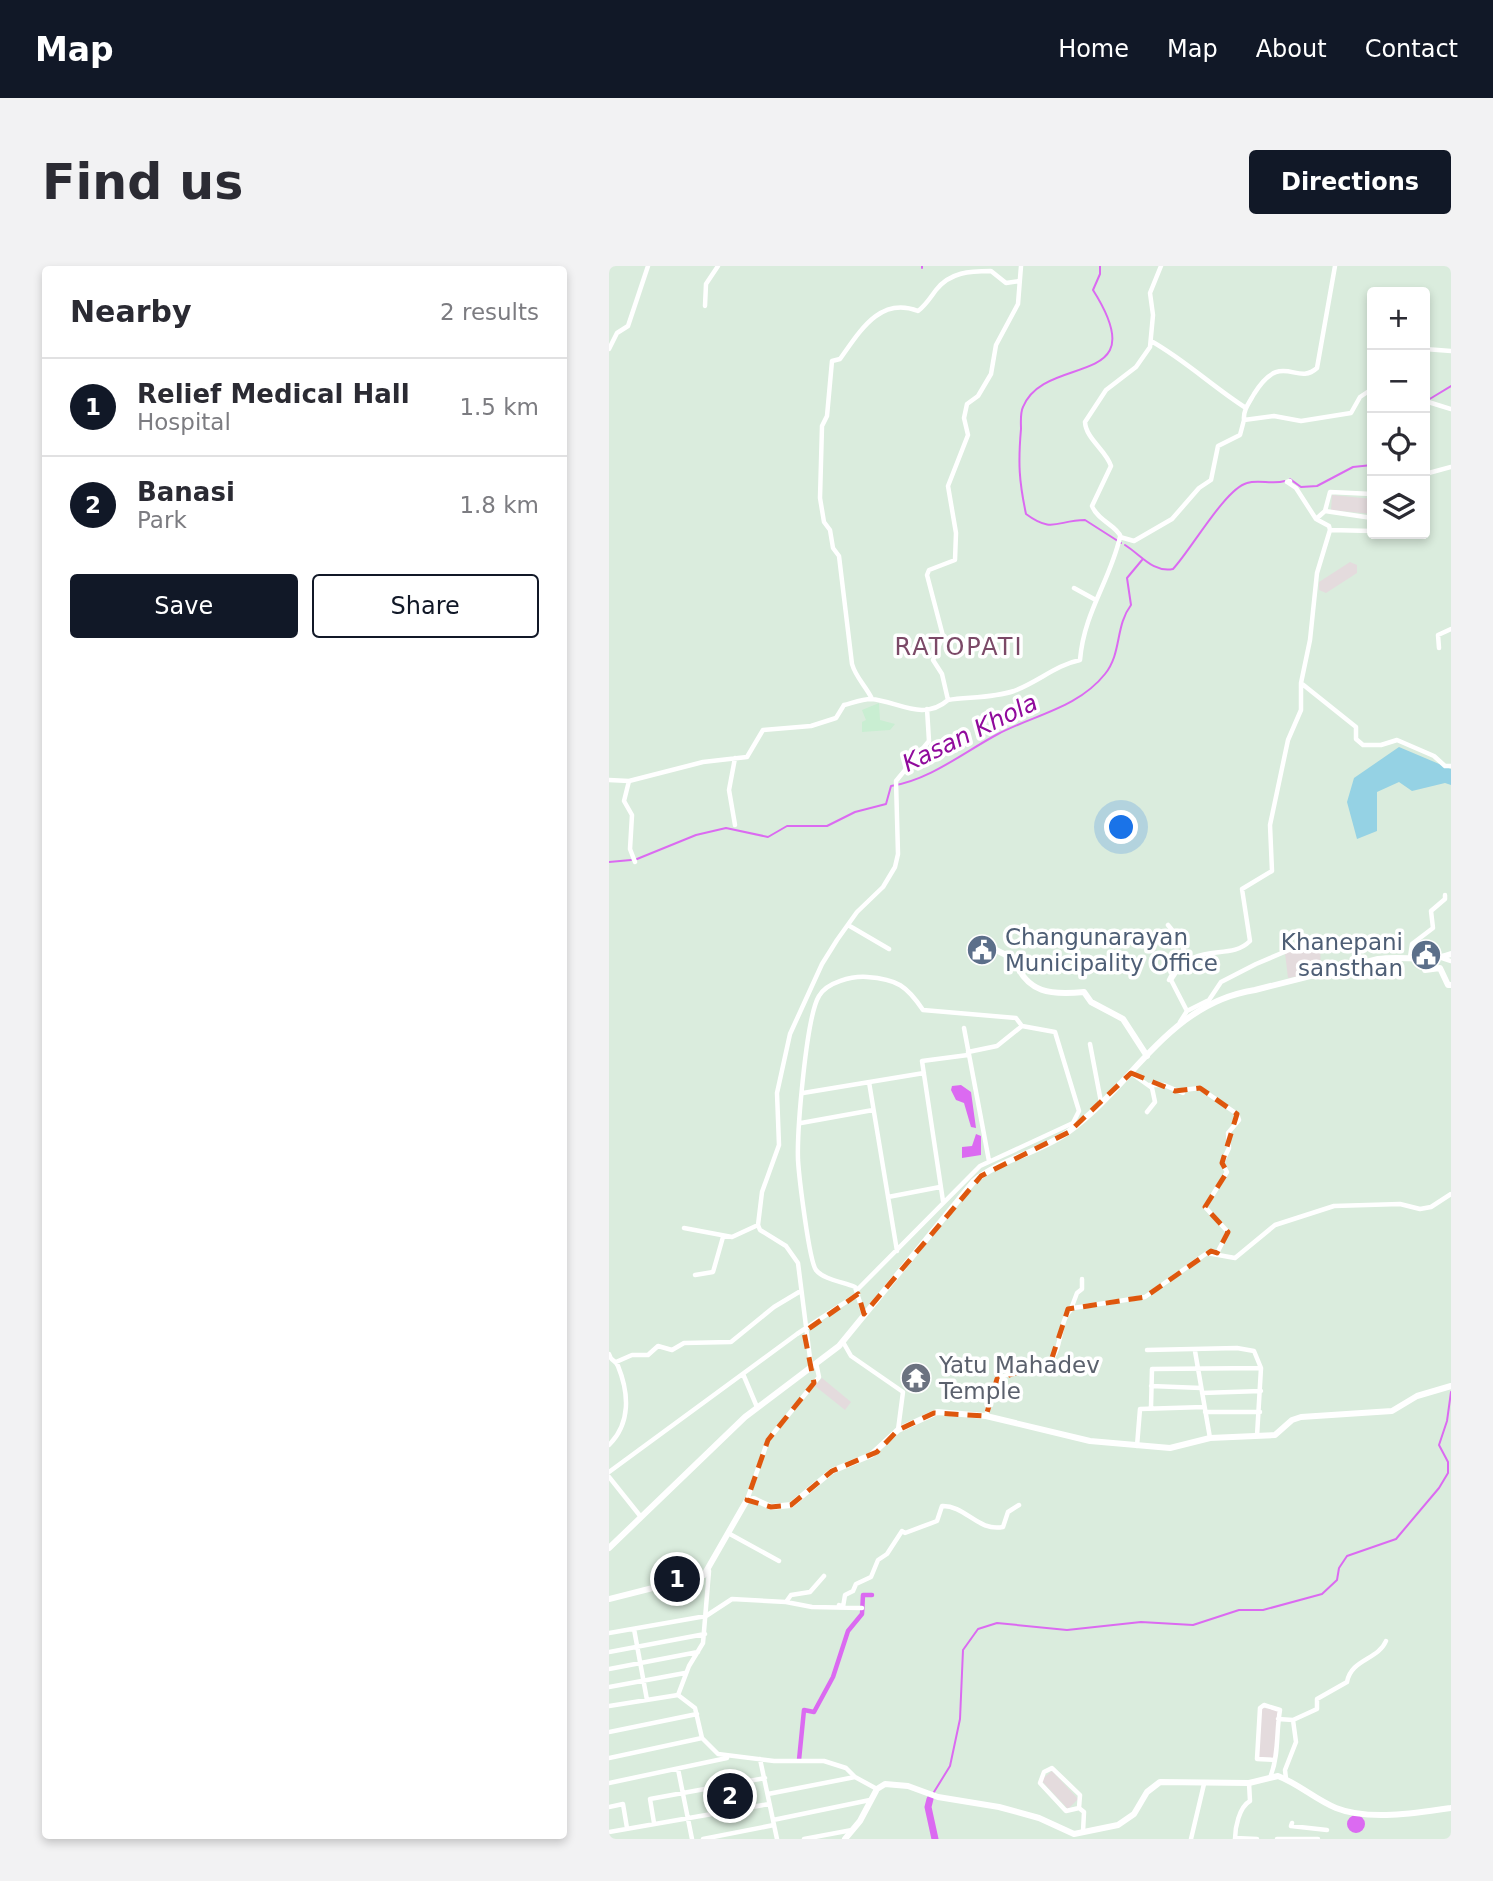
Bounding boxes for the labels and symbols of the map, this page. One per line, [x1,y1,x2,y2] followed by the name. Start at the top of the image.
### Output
[894,633,1024,661] district label: RATOPATI
[898,688,1042,778] water label: Kasan Khola
[1104,810,1138,844] your location
[1005,924,1218,976] place label: Changunarayan Municipality Office
[1281,929,1403,981] place label: Khanepani sansthan
[965,933,999,967] public building icon: Changunarayan Municipality Office
[1409,938,1443,972] public building icon: Khanepani sansthan
[938,1352,1100,1404] place label: Yatu Mahadev Temple
[899,1361,933,1395] temple icon: Yatu Mahadev Temple
[654,1553,700,1605] pin: 1
[707,1770,753,1822] pin: 2

